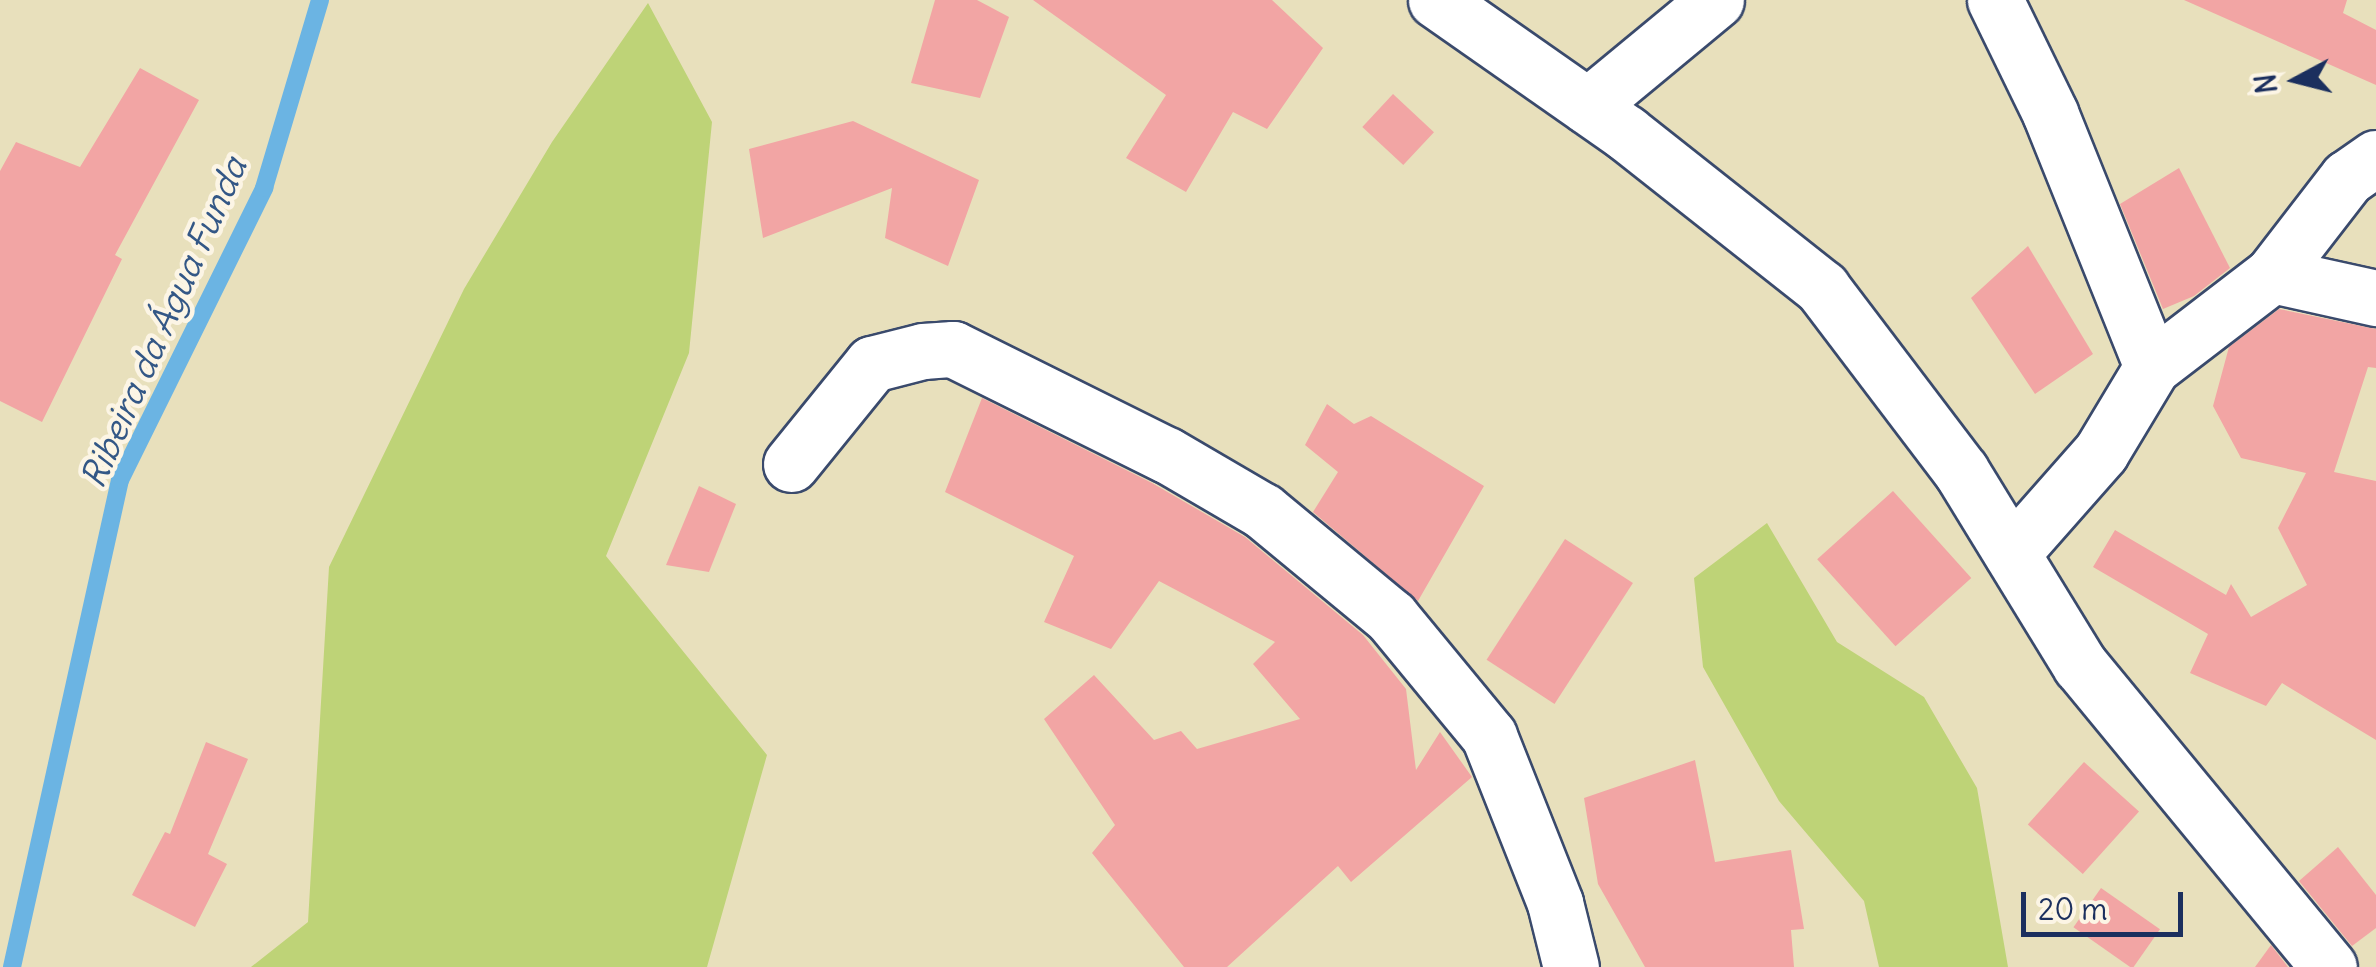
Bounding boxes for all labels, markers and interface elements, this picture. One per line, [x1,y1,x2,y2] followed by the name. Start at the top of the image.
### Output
[2246,30,2346,130] north arrow
[2247,72,2285,95] text: N
[71,150,255,494] water label: Ribeira da Água Funda
[2026,872,2188,934] scale bar
[2038,890,2108,928] text: 20 m

